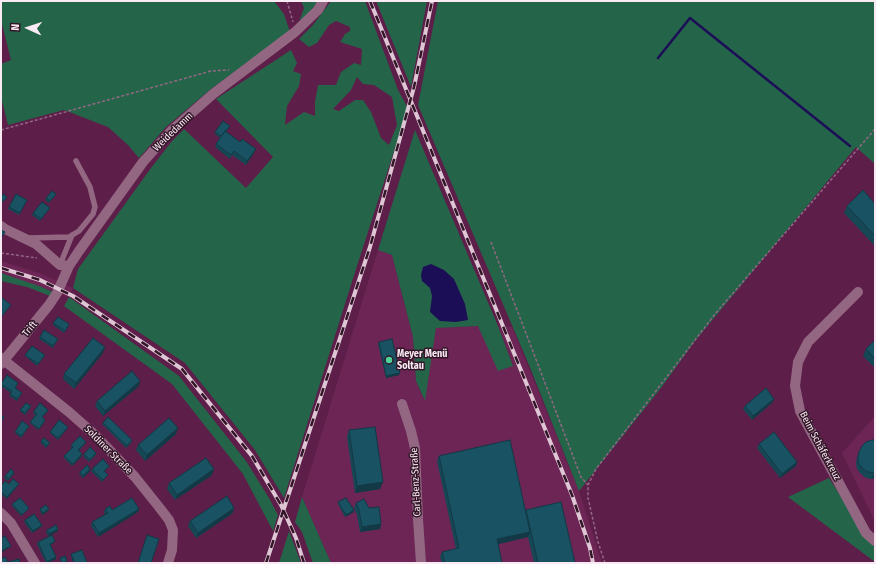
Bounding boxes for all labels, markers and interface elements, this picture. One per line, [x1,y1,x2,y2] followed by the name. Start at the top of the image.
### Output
[8,8,48,48] north arrow
[9,24,22,31] text: N
[151,110,195,154] street label: Weidedamm
[20,319,40,339] street label: Trift
[397,348,447,372] place label: Meyer Menü Soltau
[384,355,394,365] marker: Meyer Menü Soltau
[797,410,843,482] street label: Beim Schäferkreuz
[81,423,135,477] street label: Soldiner Straße
[408,447,424,517] street label: Carl-Benz-Straße

